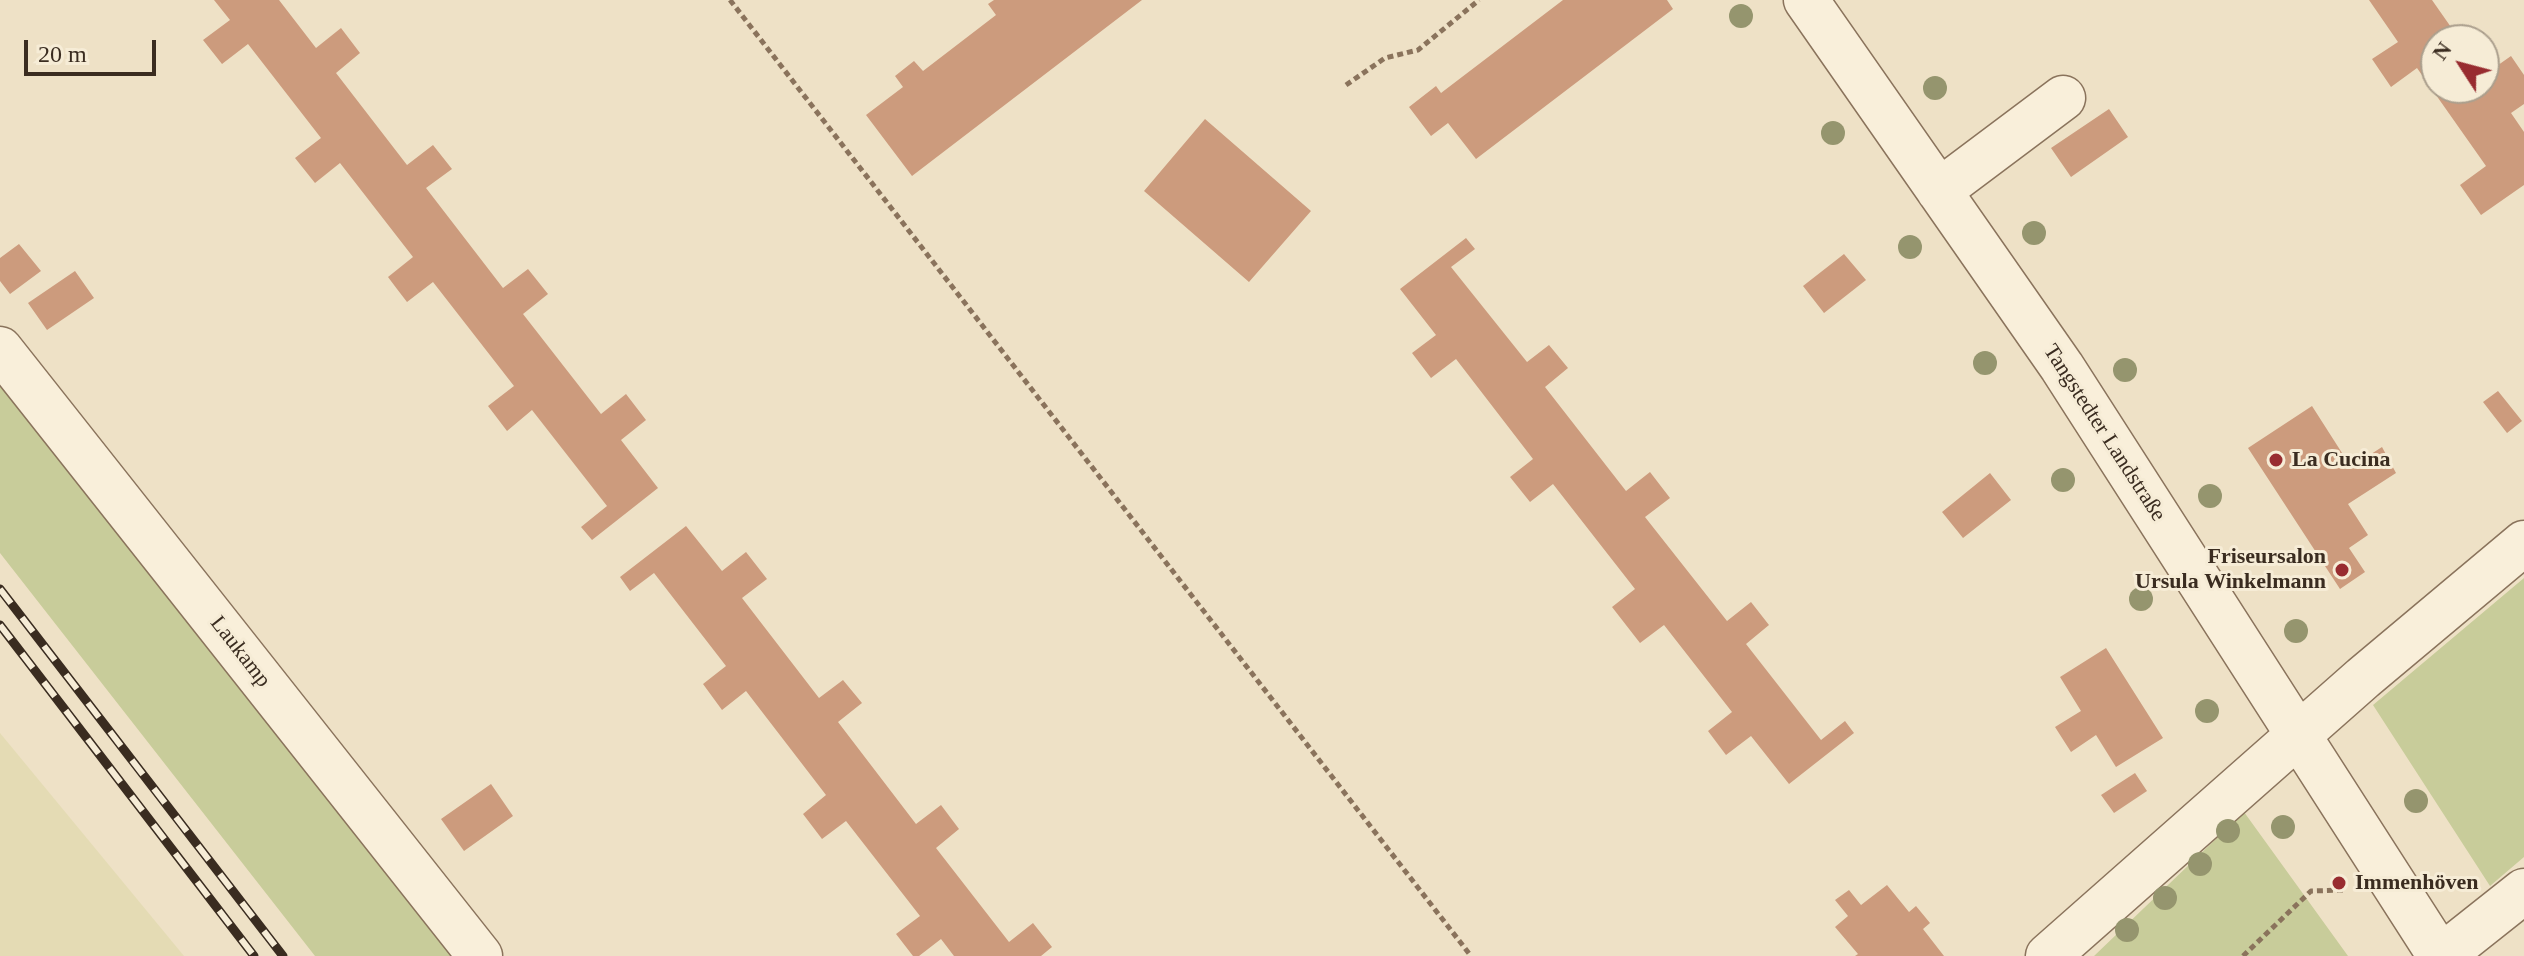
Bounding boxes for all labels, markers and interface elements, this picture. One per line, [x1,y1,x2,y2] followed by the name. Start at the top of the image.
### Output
[28,24,160,74] scale bar
[2420,24,2500,104] north arrow
[2427,37,2457,65] text: N
[38,41,87,67] text: 20 m
[2037,340,2171,526] street label: Tangstedter Landstraße
[2292,447,2390,473] place label: La Cucina
[2267,451,2285,469] marker: La Cucina
[2135,544,2326,596] place label: Friseursalon Ursula Winkelmann
[2333,561,2351,579] marker: Friseursalon Ursula Winkelmann
[204,611,276,693] street label: Laukamp
[2355,870,2478,896] place label: Immenhöven
[2330,874,2348,892] marker: Immenhöven

